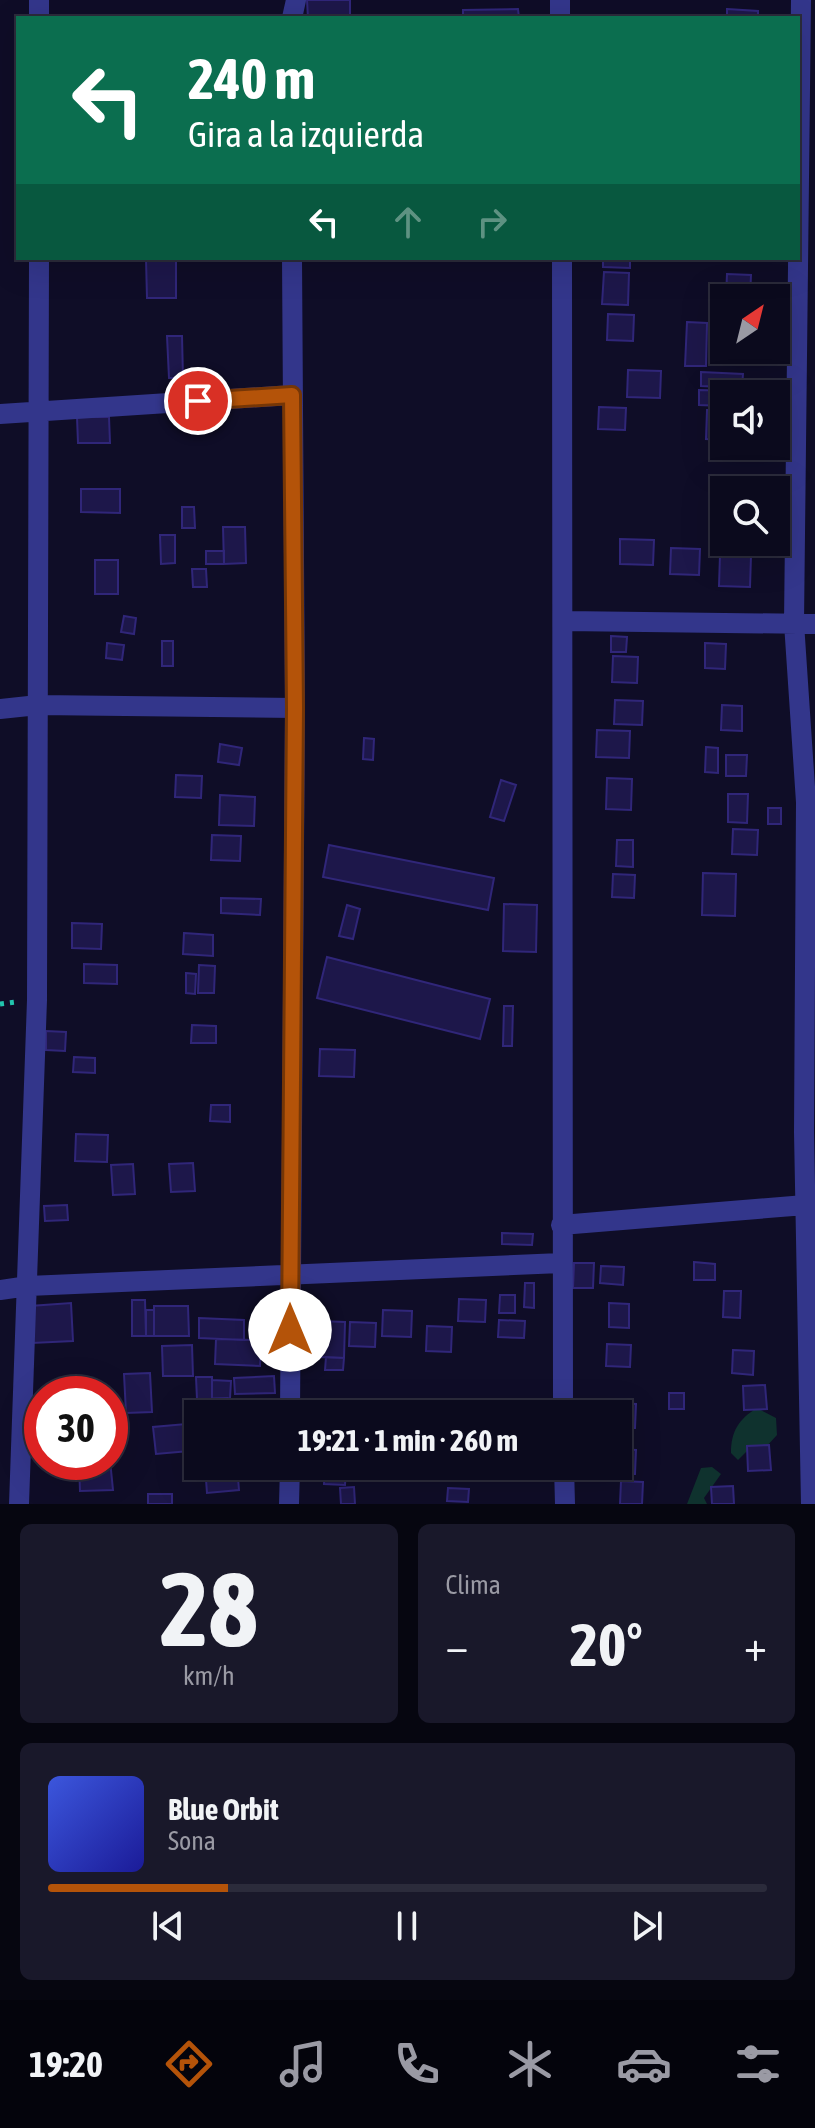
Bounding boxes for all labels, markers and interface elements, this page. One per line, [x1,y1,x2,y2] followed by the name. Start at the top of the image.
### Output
[188,47,315,111] text: 240 m
[56,48,160,152] icon: left
[188,113,424,155] text: Gira a la izquierda
[302,200,346,244] icon: left
[386,200,430,244] icon: ahead
[470,200,514,244] icon: right
[710,284,790,364] north arrow
[710,284,790,556] map controls
[164,367,232,435] pin
[176,379,220,423] icon: arrive
[710,380,790,460] button: sound
[710,476,790,556] button: search
[248,1288,332,1372] position arrow
[24,1376,128,1480] speed limit sign: 30
[298,1423,518,1457] text: 19:21 · 1 min · 260 m
[160,1549,258,1668] text: 28
[446,1570,501,1600] text: Clima
[570,1610,643,1679] text: 20°
[446,1620,468,1670] text: −
[744,1620,767,1670] text: +
[183,1661,235,1691] text: km/h
[168,1792,279,1826] text: Blue Orbit
[168,1826,216,1856] text: Sona
[146,1904,190,1948] icon: previous
[385,1904,429,1948] icon: pause
[625,1904,669,1948] icon: next
[161,2036,217,2092] icon: directions
[275,2036,331,2092] icon: music
[389,2036,445,2092] icon: phone
[502,2036,558,2092] icon: climate
[616,2036,672,2092] icon: car
[730,2036,786,2092] icon: filters
[29,2043,103,2085] text: 19:20

